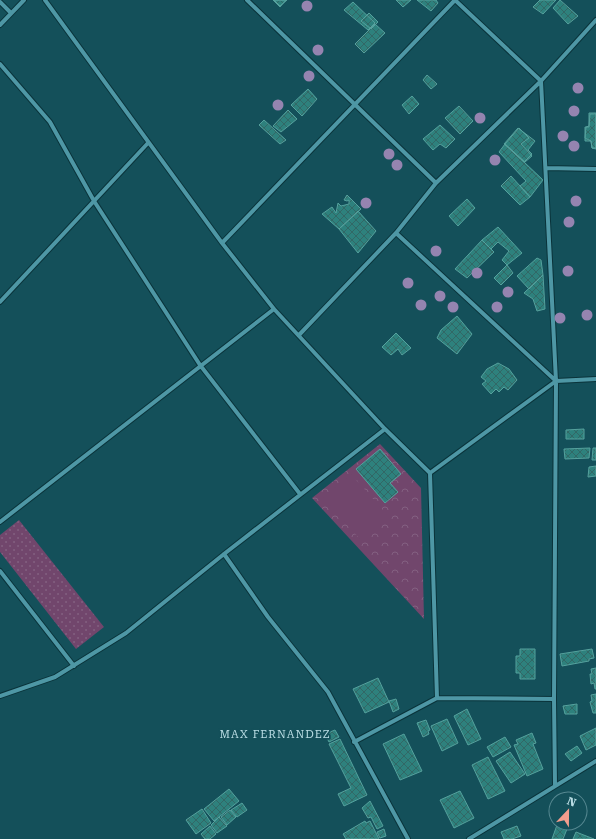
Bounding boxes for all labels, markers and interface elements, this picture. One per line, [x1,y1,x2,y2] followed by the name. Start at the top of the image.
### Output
[220,728,330,741] district label: MAX FERNANDEZ
[548,791,588,831] north arrow
[565,795,578,810] text: N

